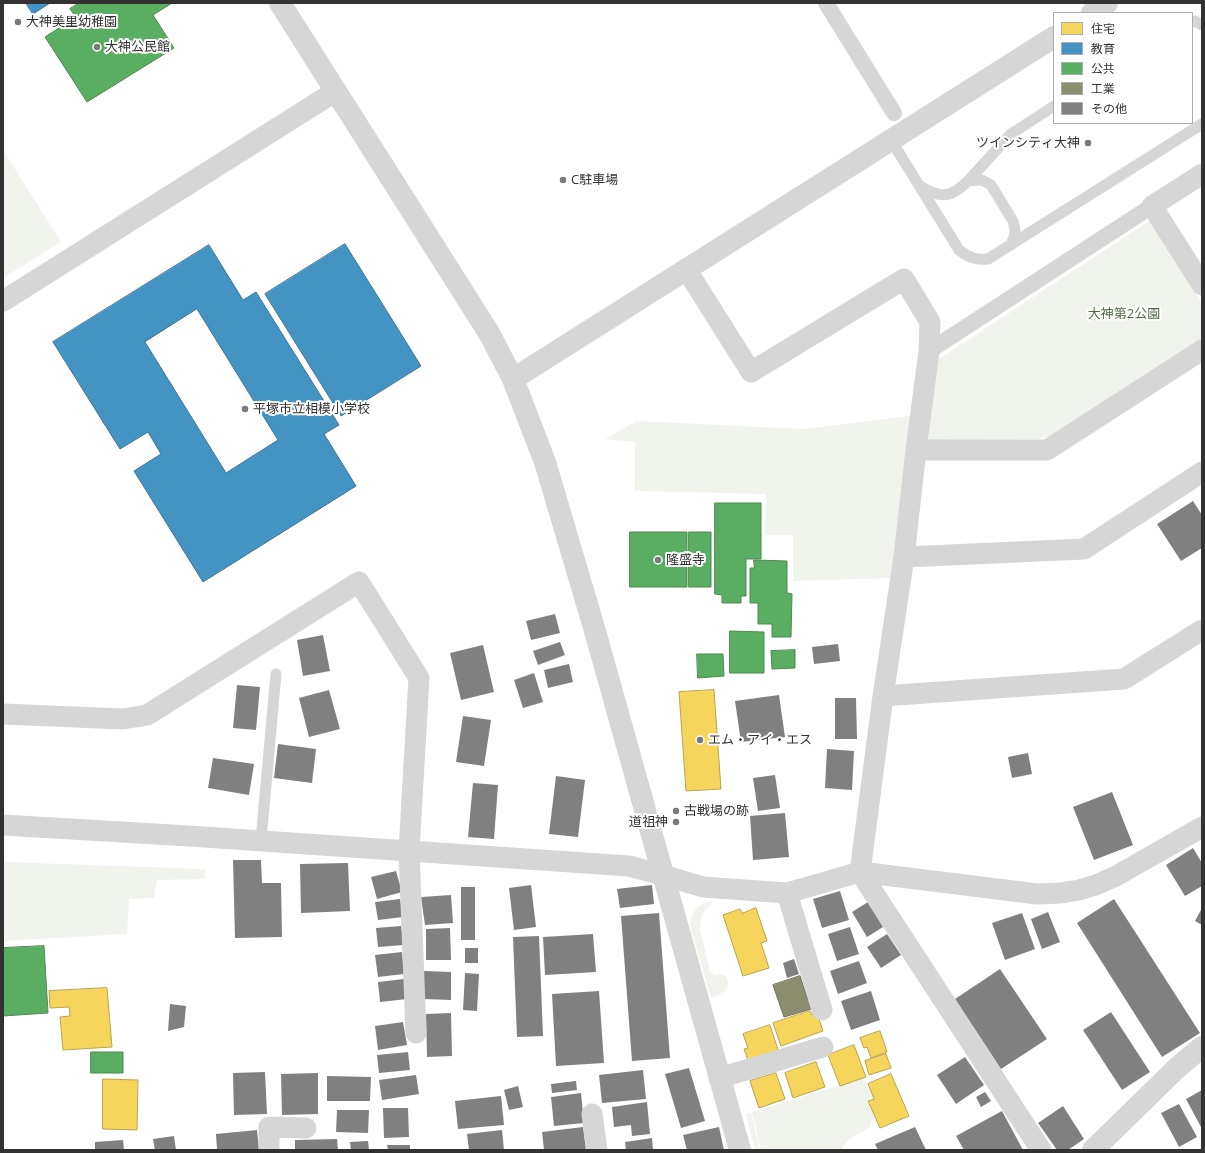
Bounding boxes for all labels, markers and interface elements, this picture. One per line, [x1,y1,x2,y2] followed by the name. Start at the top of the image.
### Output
[1053,12,1193,124] legend
[26,14,117,30] place label: 大神美里幼稚園
[13,17,23,27] marker: 大神美里幼稚園
[1091,20,1115,37] text: 住宅
[105,39,170,55] place label: 大神公民館
[1091,40,1115,57] text: 教育
[92,42,102,52] marker: 大神公民館
[1091,60,1115,77] text: 公共
[1091,80,1115,97] text: 工業
[1091,100,1127,117] text: その他
[976,135,1080,151] place label: ツインシティ大神
[1083,138,1093,148] marker: ツインシティ大神
[571,172,618,188] place label: C駐車場
[558,175,568,185] marker: C駐車場
[1088,306,1160,322] park label: 大神第2公園
[253,401,370,417] place label: 平塚市立相模小学校
[240,404,250,414] marker: 平塚市立相模小学校
[666,552,705,568] place label: 隆盛寺
[653,555,663,565] marker: 隆盛寺
[708,732,812,748] place label: エム・アイ・エス
[695,735,705,745] marker: エム・アイ・エス
[684,803,749,819] place label: 古戦場の跡
[671,806,681,816] marker: 古戦場の跡
[629,814,668,830] place label: 道祖神
[671,817,681,827] marker: 道祖神

